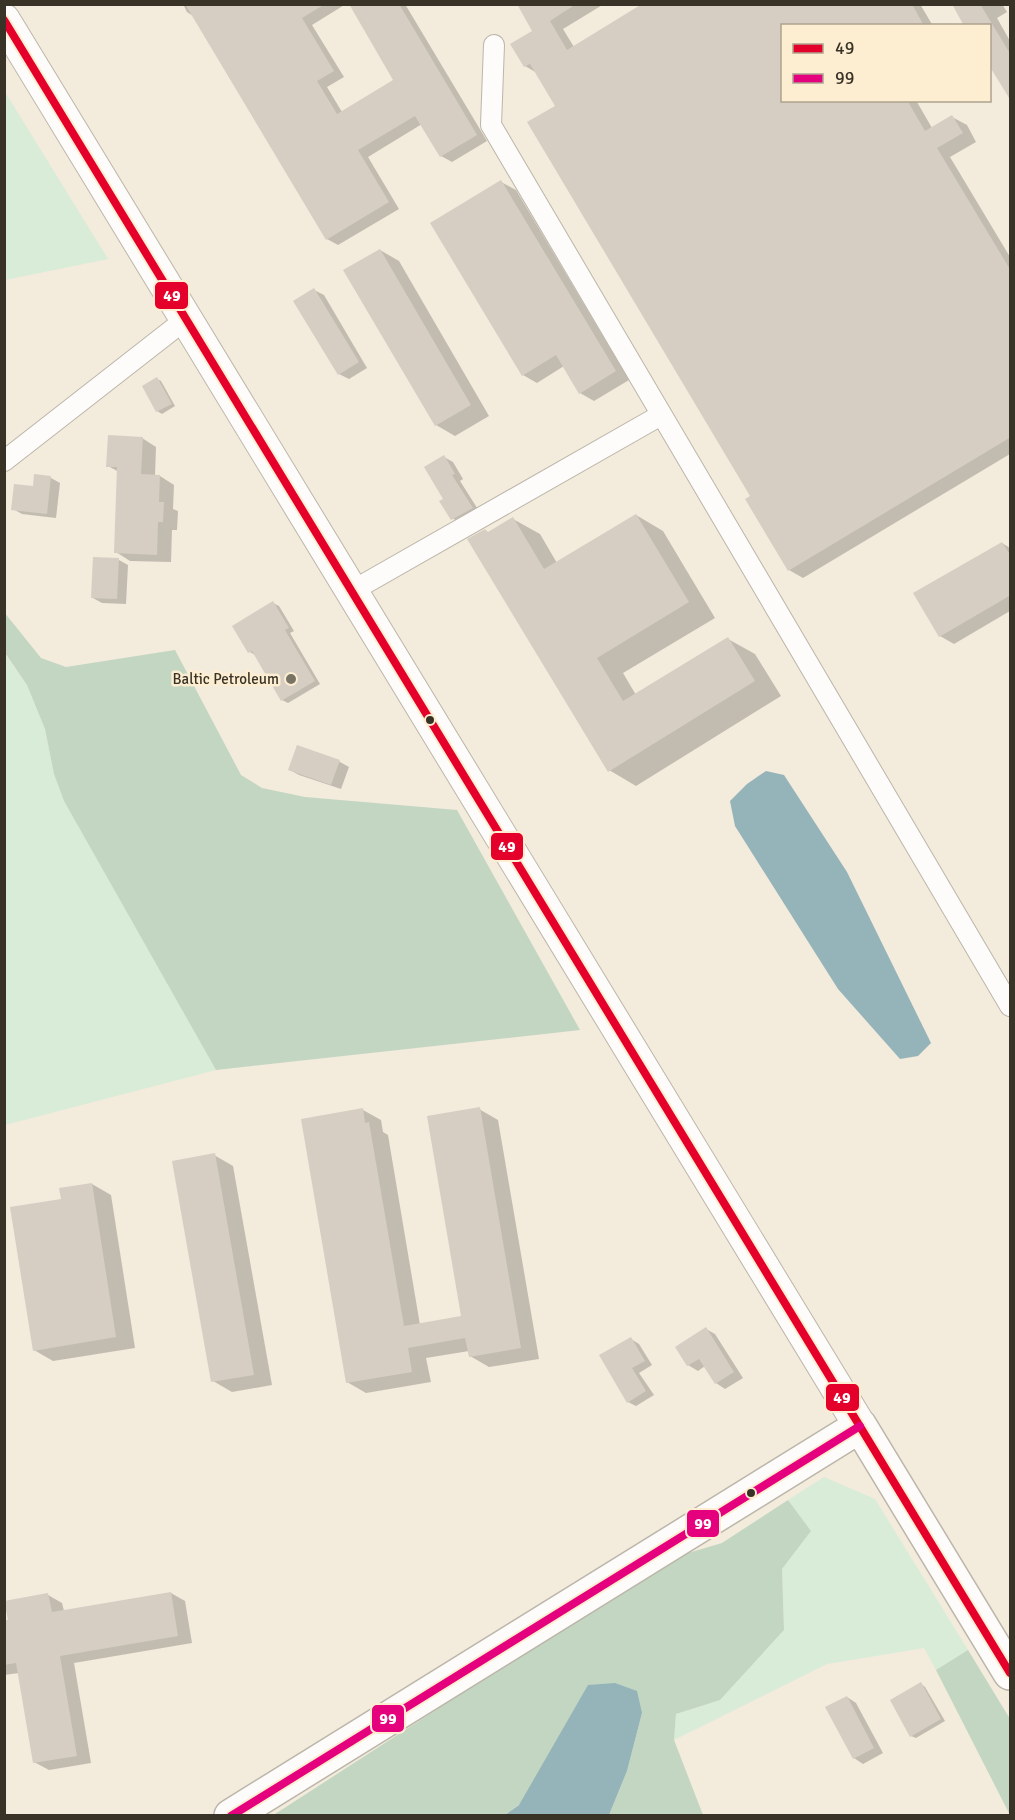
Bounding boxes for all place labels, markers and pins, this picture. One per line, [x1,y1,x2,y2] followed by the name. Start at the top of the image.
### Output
[173,670,279,688] place label: Baltic Petroleum
[284,672,298,686] marker: Baltic Petroleum
[424,714,436,726] unlabelled marker
[745,1487,757,1499] unlabelled marker

